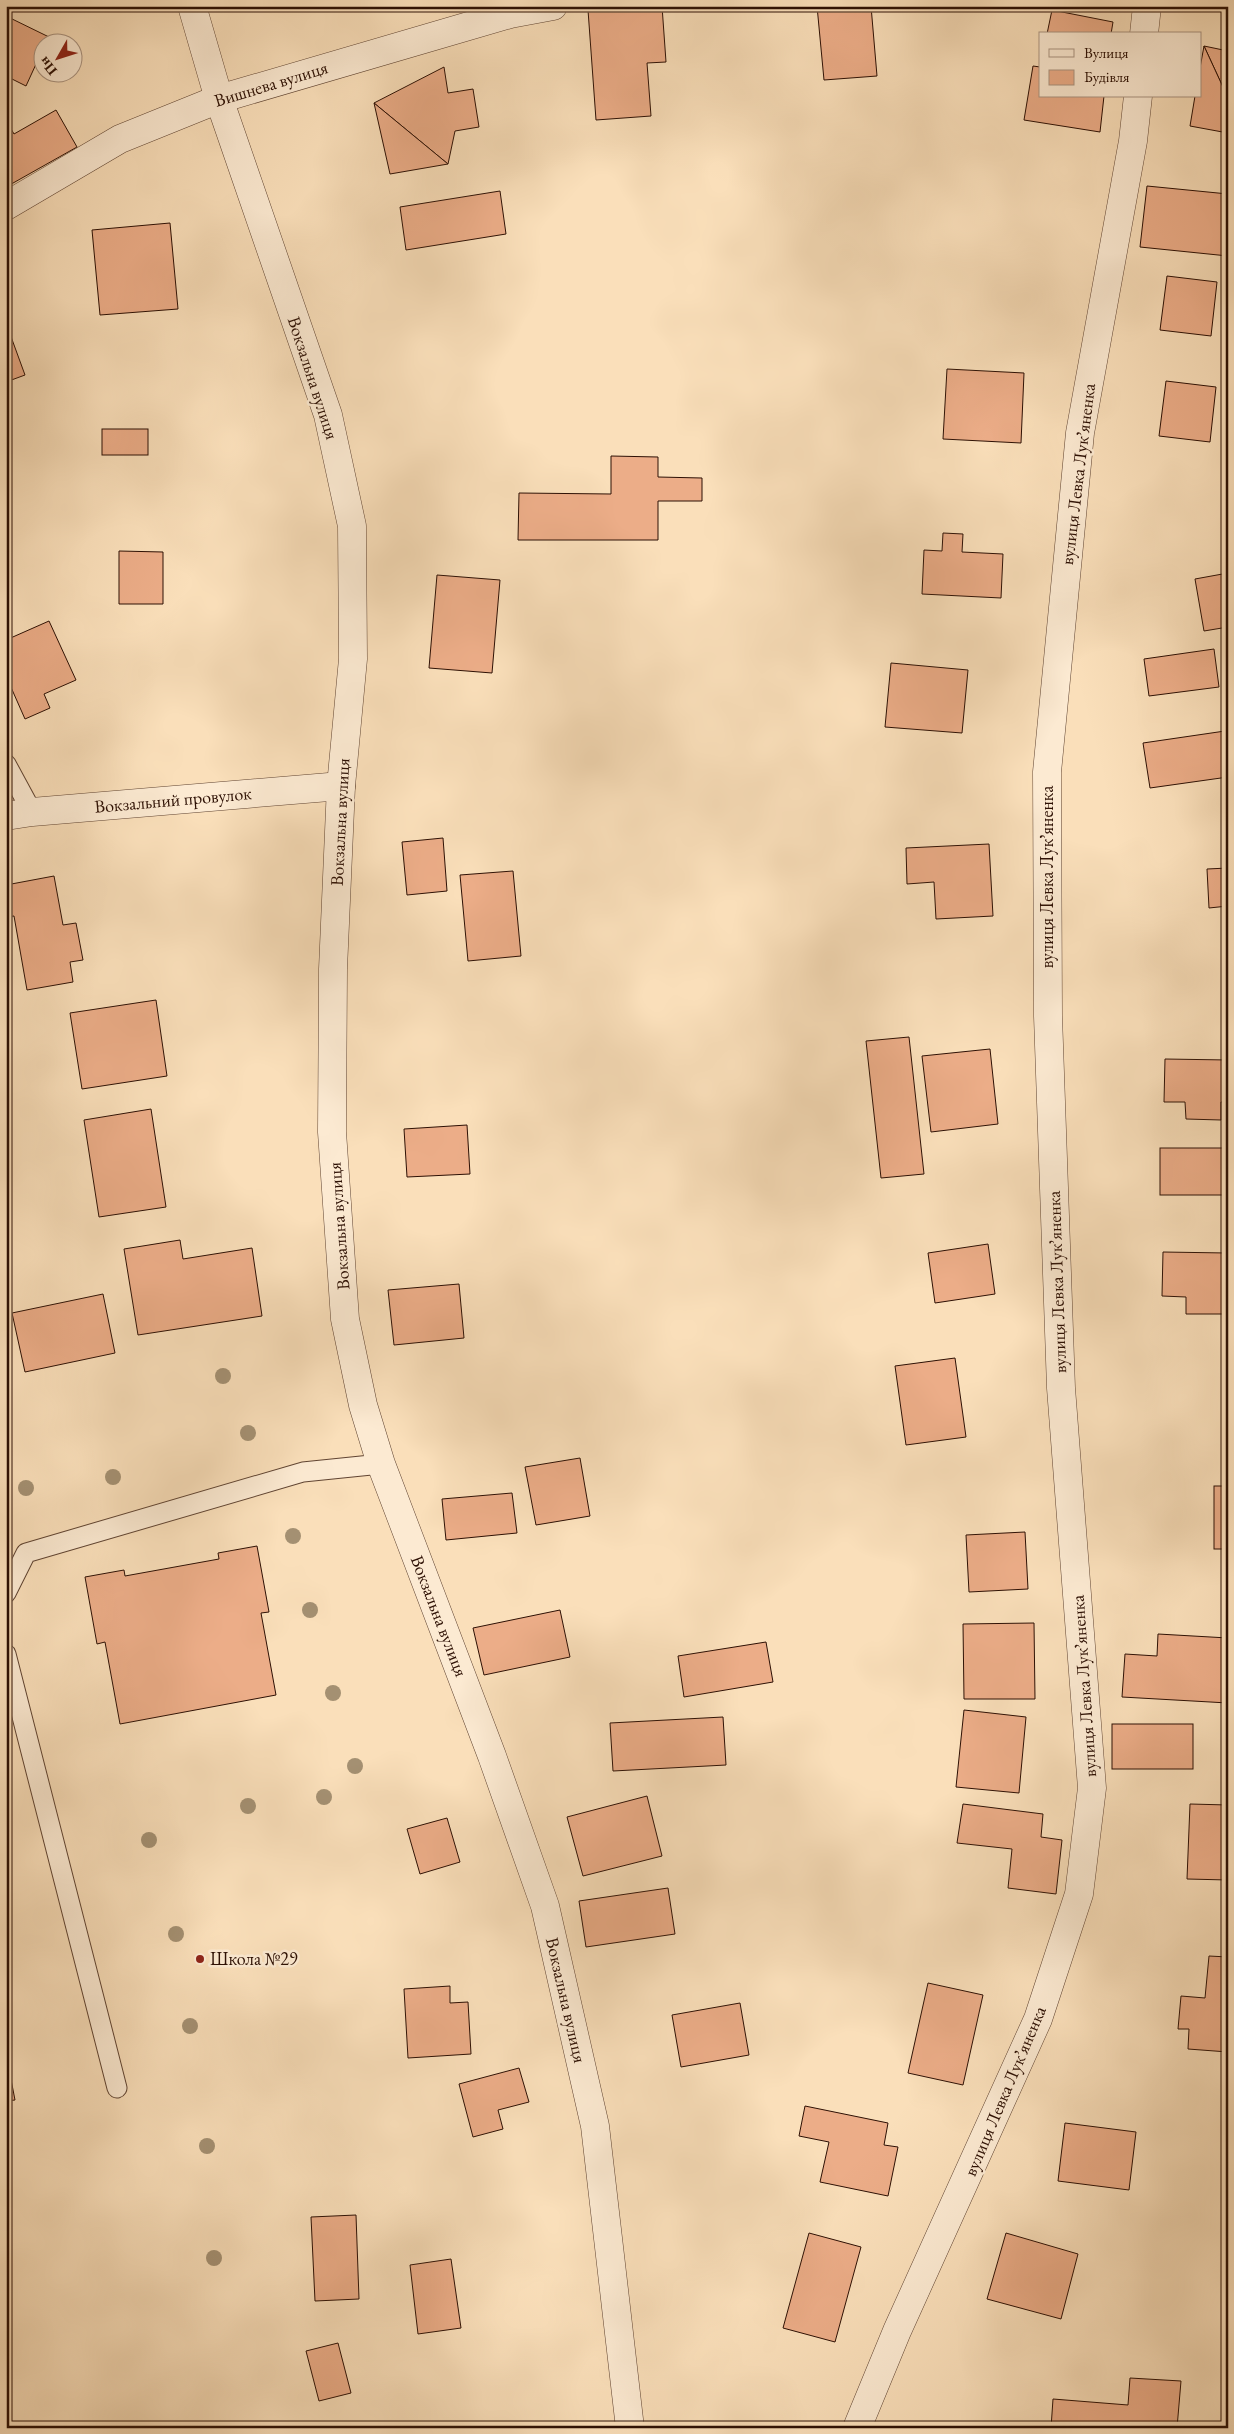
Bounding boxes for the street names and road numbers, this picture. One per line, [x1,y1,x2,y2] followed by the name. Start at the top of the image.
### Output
[211,55,330,112] street label: Вишнева вулиця
[283,313,344,442] street label: Вокзальна вулиця
[1055,381,1100,566] street label: вулиця Левка Лукʼяненка
[325,757,354,887] street label: Вокзальна вулиця
[93,781,253,818] street label: Вокзальний провулок
[1035,785,1058,968] street label: вулиця Левка Лукʼяненка
[323,1161,354,1291] street label: Вокзальна вулиця
[1042,1190,1071,1374] street label: вулиця Левка Лукʼяненка
[406,1552,473,1680] street label: Вокзальна вулиця
[1066,1593,1101,1778] street label: вулиця Левка Лукʼяненка
[541,1935,592,2065] street label: Вокзальна вулиця
[958,2002,1051,2179] street label: вулиця Левка Лукʼяненка

